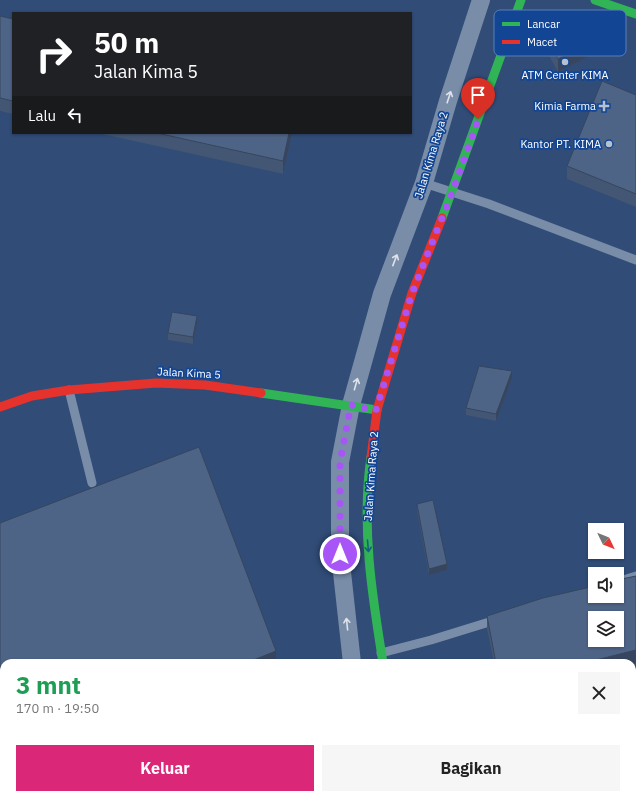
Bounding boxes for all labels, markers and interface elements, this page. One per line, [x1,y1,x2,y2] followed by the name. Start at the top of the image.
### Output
[494,10,626,56] legend
[527,17,560,31] text: Lancar
[94,24,159,61] text: 50 m
[28,28,80,80] icon: right
[527,35,557,49] text: Macet
[560,57,570,67] marker: ATM Center KIMA
[94,60,198,83] text: Jalan Kima 5
[521,68,609,82] place label: ATM Center KIMA
[461,78,495,119] pin
[467,84,489,106] icon: arrive
[446,91,453,104] one-way arrow
[534,99,596,113] place label: Kimia Farma
[599,101,609,111] marker: Kimia Farma
[64,104,86,126] icon: left
[28,106,56,125] text: Lalu
[411,110,451,200] street label: Jalan Kima Raya 2
[520,137,601,151] place label: Kantor PT. KIMA
[604,139,614,149] marker: Kantor PT. KIMA
[391,255,399,267] one-way arrow
[157,364,221,382] street label: Jalan Kima 5
[353,378,360,391] one-way arrow
[361,431,381,521] street label: Jalan Kima Raya 2
[588,523,624,559] north arrow
[588,523,624,647] map controls
[319,533,361,575] position arrow
[365,539,372,552] one-way arrow
[588,567,624,603] button: sound
[588,611,624,647] button: layers
[343,618,351,631] one-way arrow
[16,669,81,701] text: 3 mnt
[578,672,620,714] button: close
[16,700,99,717] text: 170 m · 19:50
[16,745,314,791] button: Keluar
[322,745,620,791] button: Bagikan

